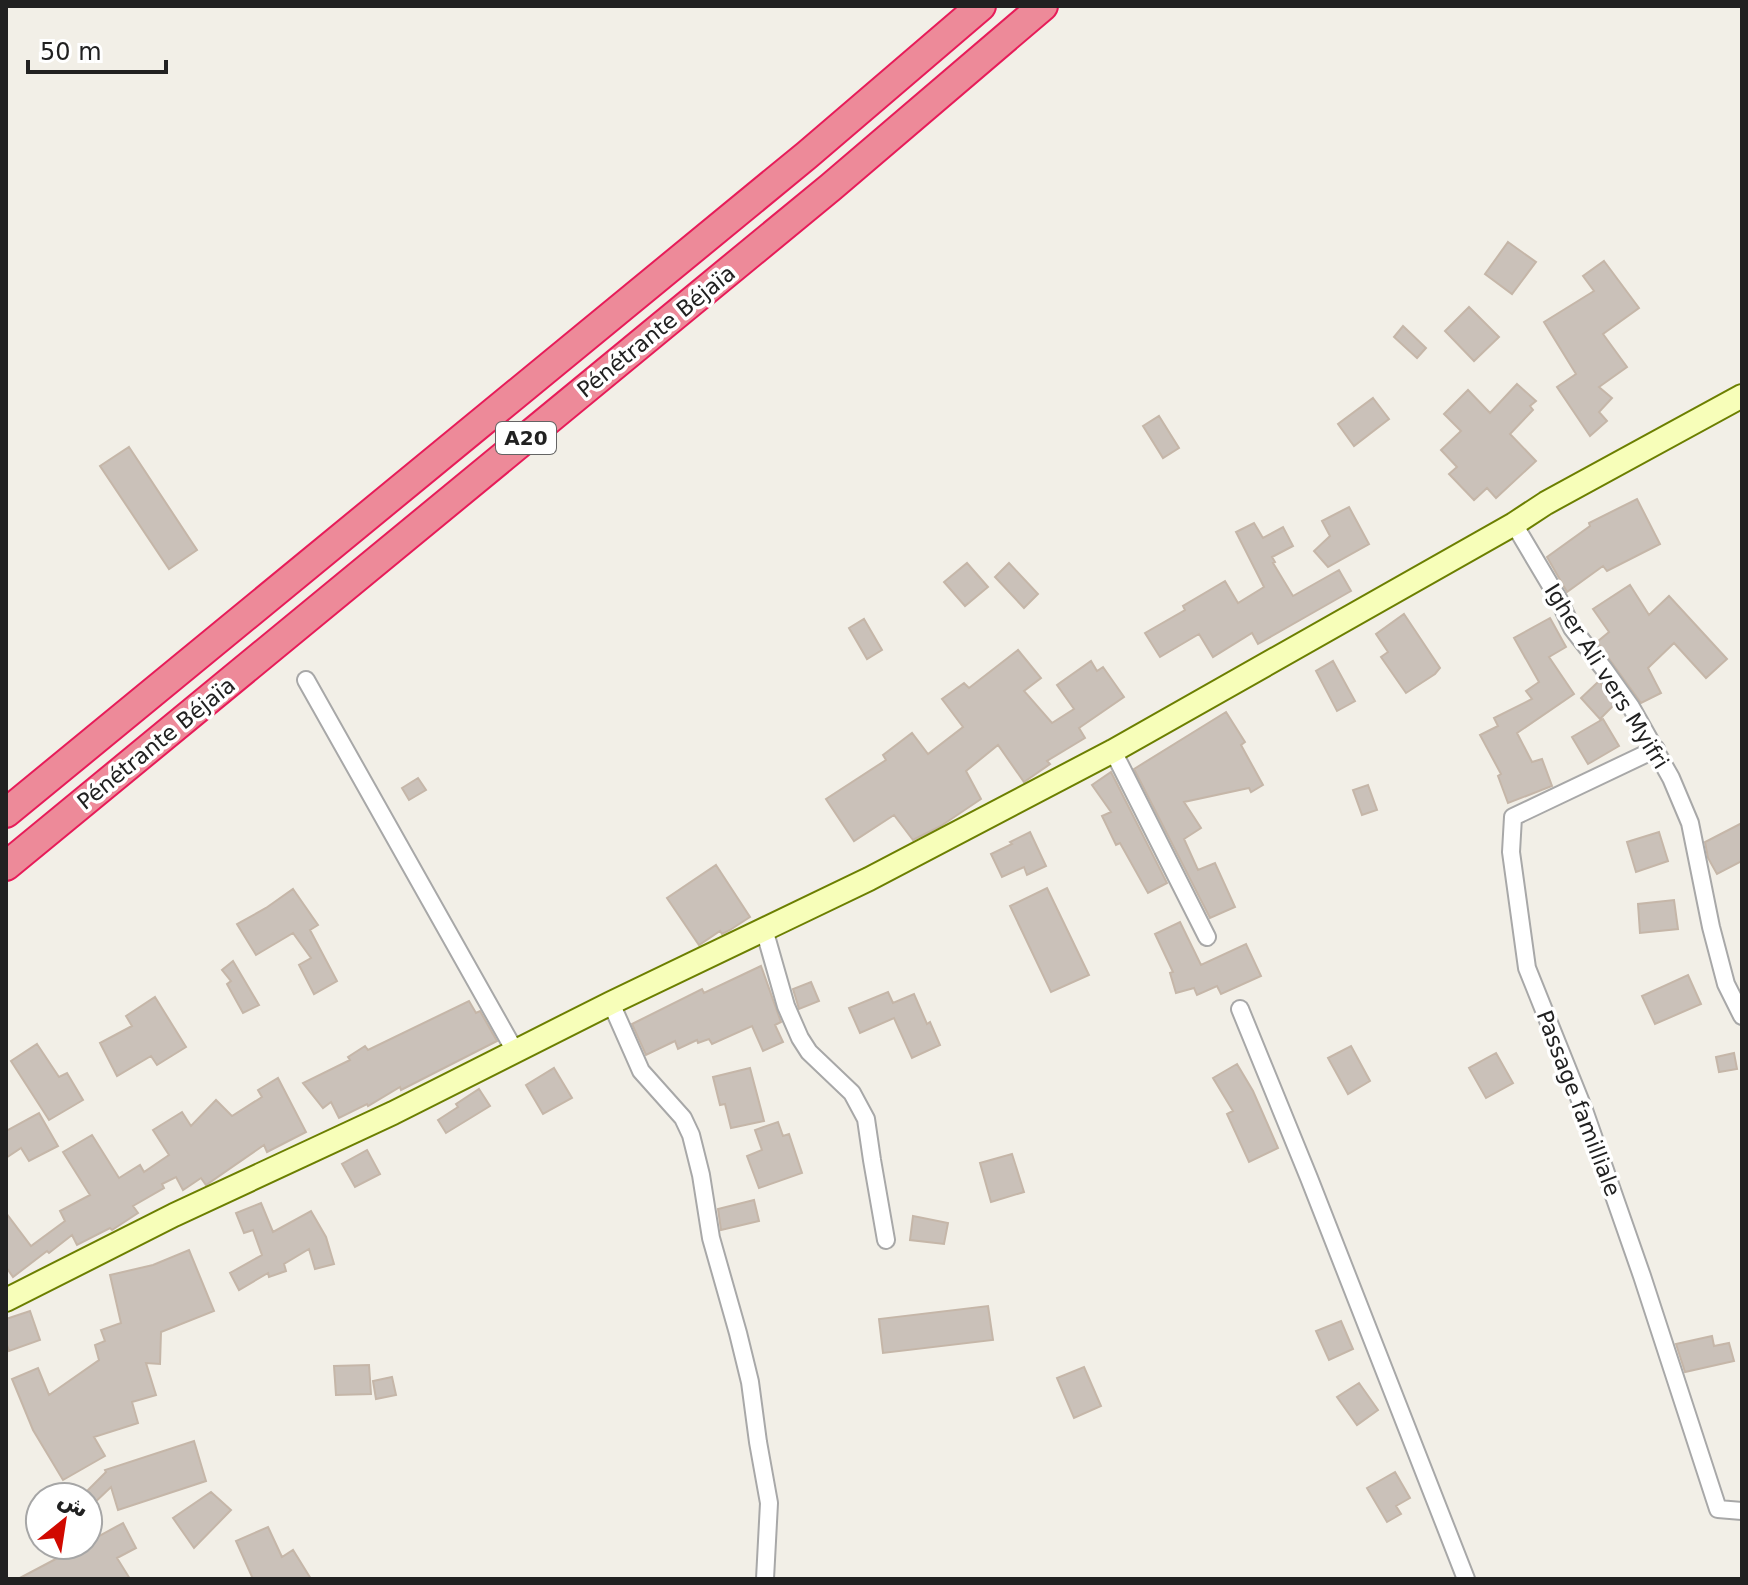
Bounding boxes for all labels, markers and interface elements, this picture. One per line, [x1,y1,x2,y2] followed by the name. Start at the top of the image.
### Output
[28,24,166,74] scale bar
[40,38,102,66] text: 50 m
[572,260,740,403] street label: Pénétrante Béjaïa
[496,422,556,454] road number: A20
[1539,579,1674,773] street label: Igher Ali vers Myifri
[72,672,240,815] street label: Pénétrante Béjaïa
[1532,1007,1625,1200] street label: Passage familliale
[24,1481,104,1561] north arrow
[54,1486,93,1523] text: ش

